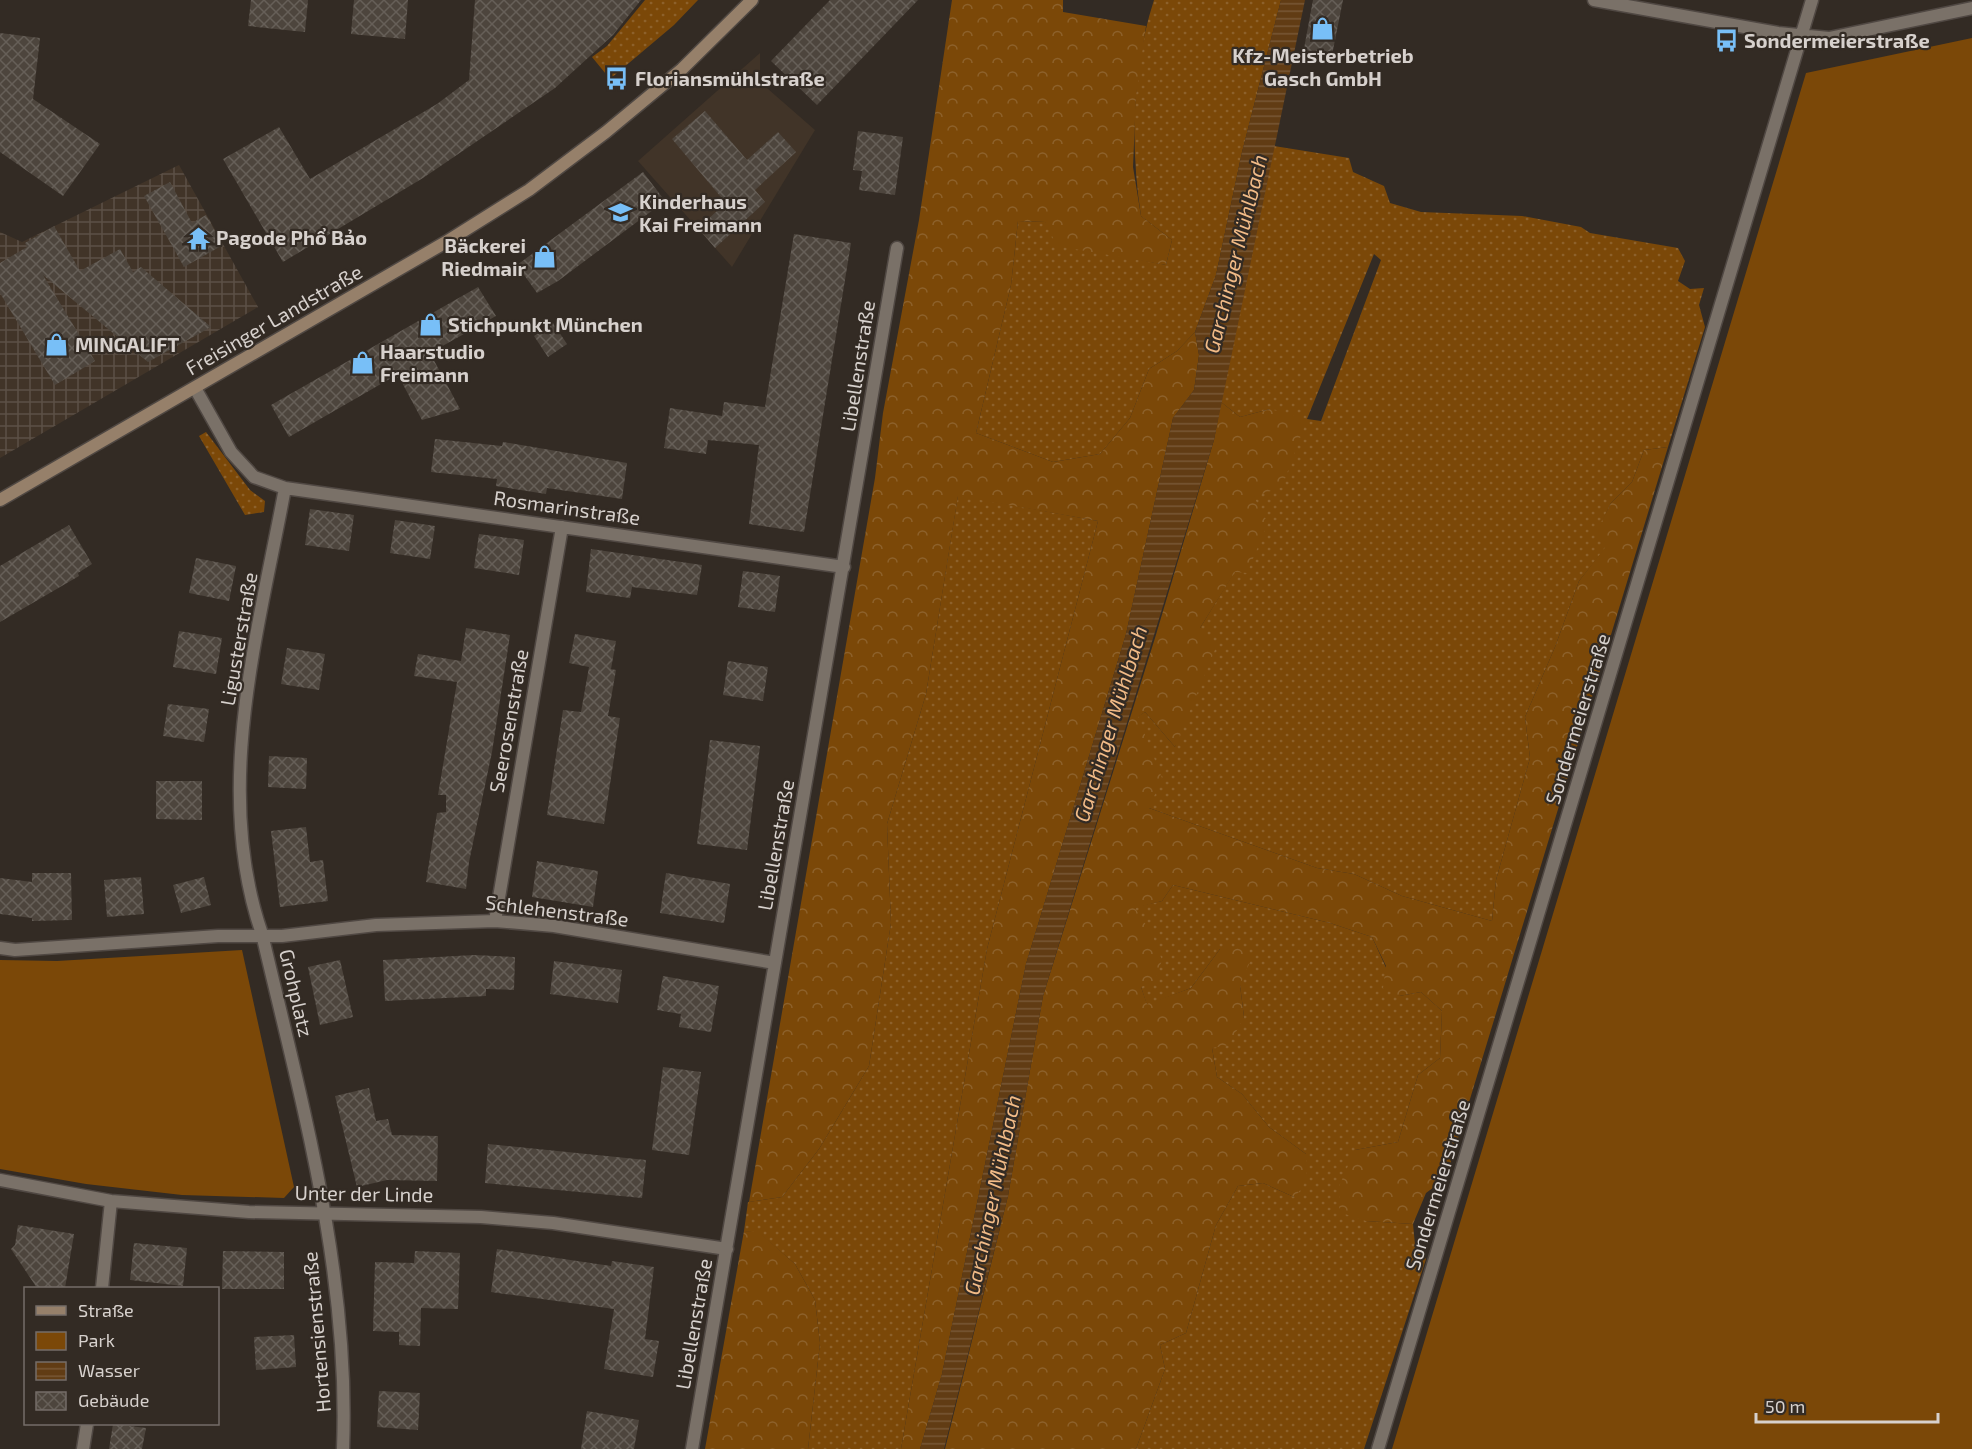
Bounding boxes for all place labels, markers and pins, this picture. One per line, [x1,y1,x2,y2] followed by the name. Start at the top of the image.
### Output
[1310,15,1336,41] shop icon: Kfz-Meisterbetrieb Gasch GmbH
[1713,28,1739,54] bus stop icon: Sondermeierstraße
[1744,28,1930,52] place label: Sondermeierstraße
[1232,43,1414,90] place label: Kfz-Meisterbetrieb Gasch GmbH
[604,66,630,92] bus stop icon: Floriansmühlstraße
[635,66,825,90] place label: Floriansmühlstraße
[639,189,762,236] place label: Kinderhaus Kai Freimann
[608,200,634,226] school or university icon: Kinderhaus Kai Freimann
[185,225,211,251] temple icon: Pagode Phổ Bảo
[216,225,367,249] place label: Pagode Phổ Bảo
[441,233,526,280] place label: Bäckerei Riedmair
[531,244,557,270] shop icon: Bäckerei Riedmair
[417,312,443,338] shop icon: Stichpunkt München
[448,312,643,336] place label: Stichpunkt München
[44,332,70,358] shop icon: MINGALIFT
[75,332,179,356] place label: MINGALIFT
[380,339,485,386] place label: Haarstudio Freimann
[349,350,375,376] shop icon: Haarstudio Freimann

